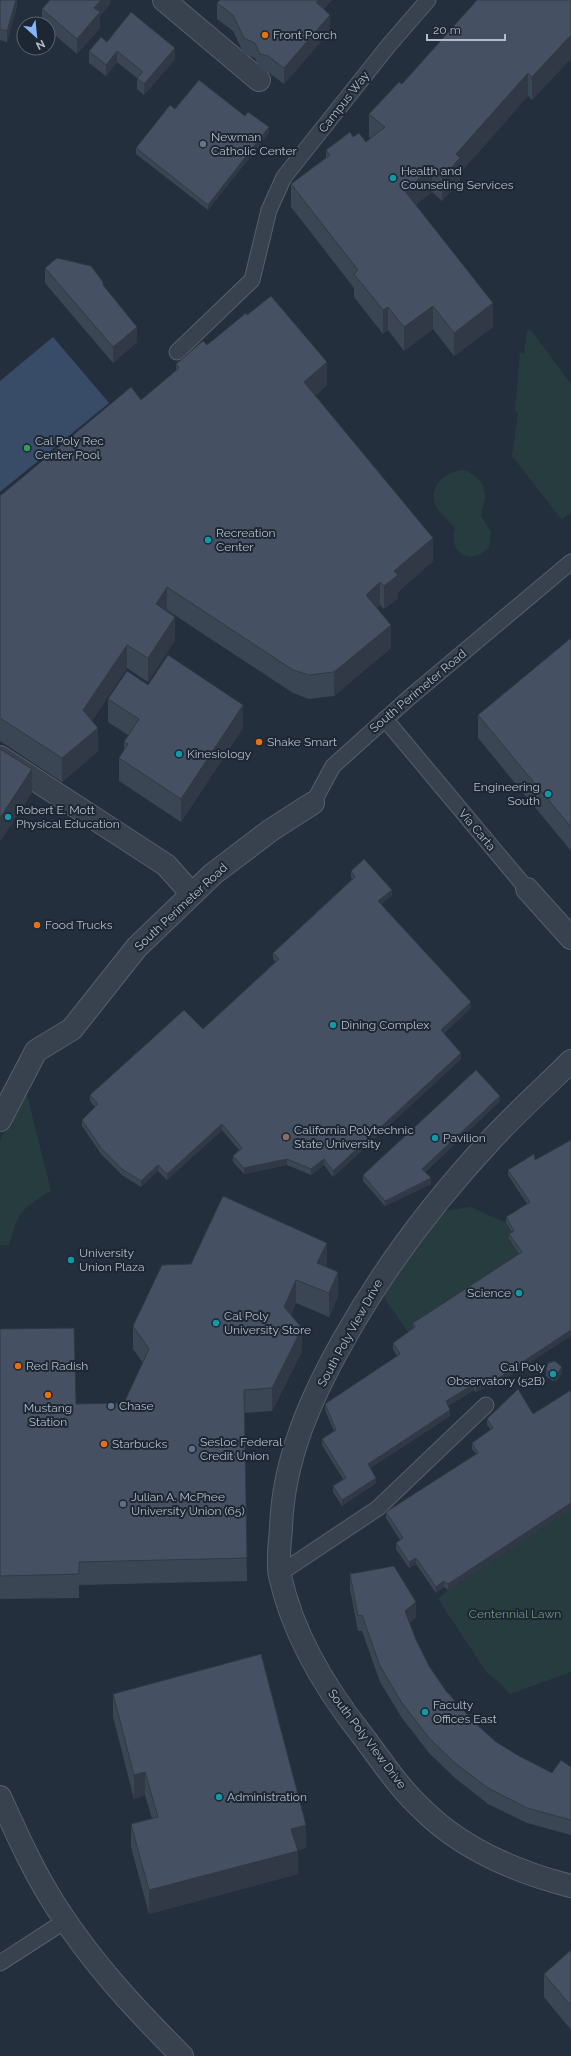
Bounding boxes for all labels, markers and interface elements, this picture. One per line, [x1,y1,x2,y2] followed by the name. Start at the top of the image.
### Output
[16,16,56,56] north arrow
[427,16,505,42] scale bar
[433,23,461,37] text: 20 m
[273,28,337,42] place label: Front Porch
[260,30,270,40] marker: Front Porch
[34,37,47,52] text: N
[316,68,372,135] street label: Campus Way
[211,130,298,158] place label: Newman Catholic Center
[198,139,208,149] marker: Newman Catholic Center
[401,164,514,192] place label: Health and Counseling Services
[388,173,398,183] marker: Health and Counseling Services
[35,434,104,462] place label: Cal Poly Rec Center Pool
[22,443,32,453] marker: Cal Poly Rec Center Pool
[216,526,276,554] place label: Recreation Center
[203,535,213,545] marker: Recreation Center
[367,647,469,735] street label: South Perimeter Road
[267,735,337,749] place label: Shake Smart
[254,737,264,747] marker: Shake Smart
[187,747,252,761] place label: Kinesiology
[174,749,184,759] marker: Kinesiology
[473,780,540,808] place label: Engineering South
[543,789,553,799] marker: Engineering South
[16,803,120,831] place label: Robert E. Mott Physical Education
[456,806,498,854] street label: Via Carta
[3,812,13,822] marker: Robert E. Mott Physical Education
[132,860,230,954] street label: South Perimeter Road
[45,918,113,932] place label: Food Trucks
[32,920,42,930] marker: Food Trucks
[341,1018,429,1032] place label: Dining Complex
[328,1020,338,1030] marker: Dining Complex
[294,1123,414,1151] place label: California Polytechnic State University
[443,1131,486,1145] place label: Pavilion
[281,1132,291,1142] marker: California Polytechnic State University
[430,1133,440,1143] marker: Pavilion
[79,1246,145,1274] place label: University Union Plaza
[66,1255,76,1265] marker: University Union Plaza
[315,1277,385,1389] street label: South Poly View Drive
[467,1286,511,1300] place label: Science
[514,1288,524,1298] marker: Science
[224,1309,311,1337] place label: Cal Poly University Store
[211,1318,221,1328] marker: Cal Poly University Store
[26,1359,88,1373] place label: Red Radish
[447,1360,545,1388] place label: Cal Poly Observatory (52B)
[13,1361,23,1371] marker: Red Radish
[548,1369,558,1379] marker: Cal Poly Observatory (52B)
[43,1390,53,1400] marker: Mustang Station
[119,1399,154,1413] place label: Chase
[24,1401,72,1429] place label: Mustang Station
[106,1401,116,1411] marker: Chase
[200,1435,283,1463] place label: Sesloc Federal Credit Union
[112,1437,167,1451] place label: Starbucks
[99,1439,109,1449] marker: Starbucks
[187,1444,197,1454] marker: Sesloc Federal Credit Union
[131,1490,245,1518] place label: Julian A. McPhee University Union (65)
[118,1499,128,1509] marker: Julian A. McPhee University Union (65)
[469,1607,561,1621] park label: Centennial Lawn
[325,1687,409,1791] street label: South Poly View Drive
[433,1698,497,1726] place label: Faculty Offices East
[420,1707,430,1717] marker: Faculty Offices East
[227,1790,307,1804] place label: Administration
[214,1792,224,1802] marker: Administration

